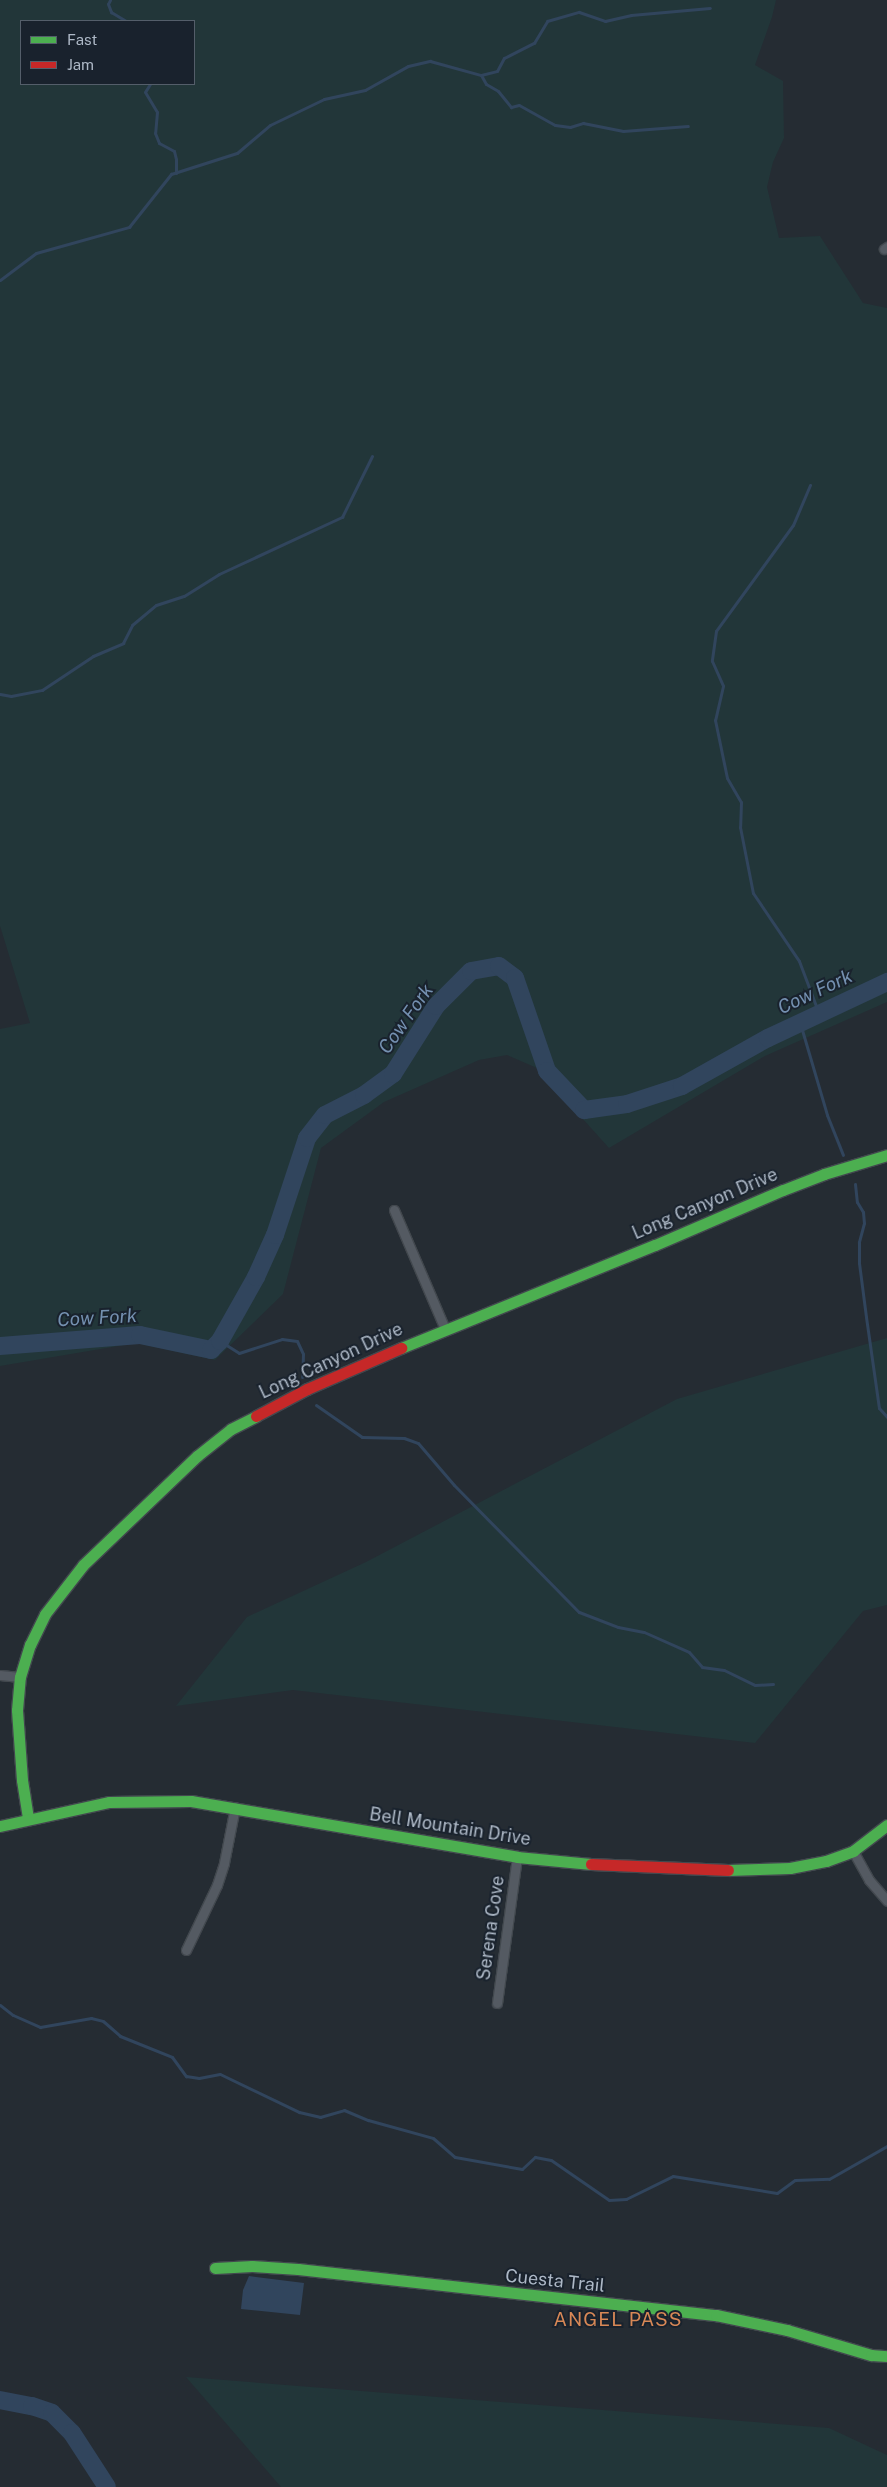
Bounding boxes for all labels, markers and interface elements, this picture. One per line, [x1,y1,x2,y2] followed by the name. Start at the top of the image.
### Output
[20,20,195,85] legend
[67,31,97,48] text: Fast
[67,56,94,73] text: Jam
[774,965,856,1019] water label: Cow Fork
[374,980,438,1058] water label: Cow Fork
[629,1164,781,1244] street label: Long Canyon Drive
[57,1305,137,1331] water label: Cow Fork
[256,1318,406,1404] street label: Long Canyon Drive
[368,1804,532,1850] street label: Bell Mountain Drive
[473,1874,509,1982] street label: Serena Cove
[504,2265,606,2297] street label: Cuesta Trail
[552,2309,684,2331] district label: ANGEL PASS

